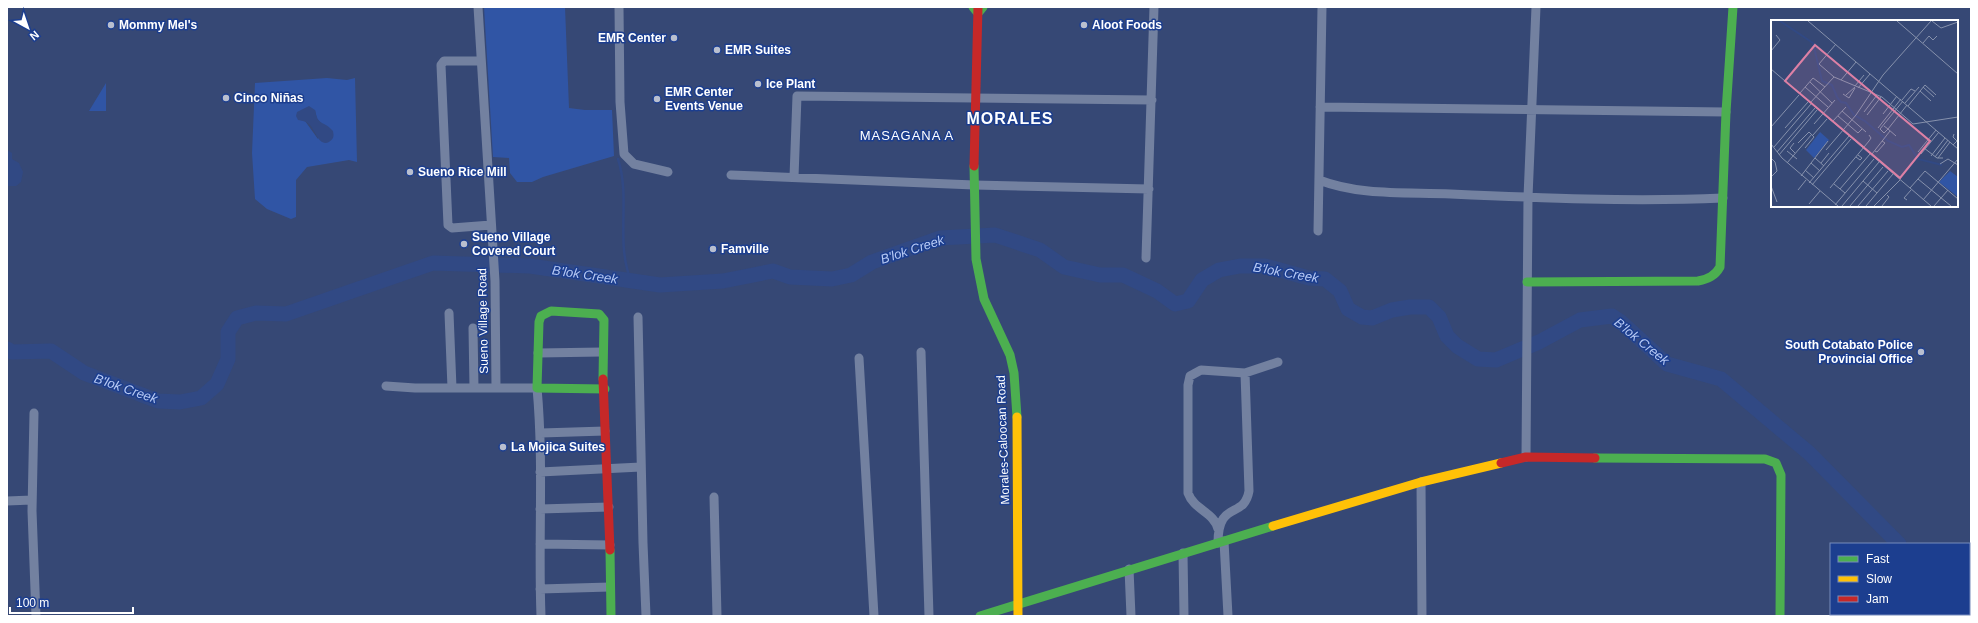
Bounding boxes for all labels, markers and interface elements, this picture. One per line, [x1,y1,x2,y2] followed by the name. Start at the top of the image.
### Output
[8,8,48,48] north arrow
[119,18,198,32] place label: Mommy Mel's
[1092,18,1162,32] place label: Aloot Foods
[106,20,116,30] marker: Mommy Mel's
[1079,20,1089,30] marker: Aloot Foods
[1771,20,1958,207] inset map
[27,29,41,43] text: N
[598,31,666,45] place label: EMR Center
[669,33,679,43] marker: EMR Center
[725,43,791,57] place label: EMR Suites
[712,45,722,55] marker: EMR Suites
[766,77,815,91] place label: Ice Plant
[753,79,763,89] marker: Ice Plant
[665,85,743,113] place label: EMR Center Events Venue
[234,91,304,105] place label: Cinco Niñas
[221,93,231,103] marker: Cinco Niñas
[652,94,662,104] marker: EMR Center Events Venue
[967,110,1054,127] district label: MORALES
[860,128,954,143] district label: MASAGANA A
[418,165,507,179] place label: Sueno Rice Mill
[405,167,415,177] marker: Sueno Rice Mill
[472,230,555,258] place label: Sueno Village Covered Court
[878,232,947,267] water label: B'lok Creek
[459,239,469,249] marker: Sueno Village Covered Court
[721,242,769,256] place label: Famville
[708,244,718,254] marker: Famville
[1252,259,1321,286] water label: B'lok Creek
[551,262,620,287] water label: B'lok Creek
[475,268,491,374] street label: Sueno Village Road
[1611,315,1673,369] water label: B'lok Creek
[1785,338,1913,366] place label: South Cotabato Police Provincial Office
[1916,347,1926,357] marker: South Cotabato Police Provincial Office
[92,371,161,407] water label: B'lok Creek
[994,375,1012,505] street label: Morales-Caloocan Road
[511,440,605,454] place label: La Mojica Suites
[498,442,508,452] marker: La Mojica Suites
[1830,543,1970,615] legend
[1866,552,1890,566] text: Fast
[1866,572,1892,586] text: Slow
[10,589,133,615] scale bar
[1866,592,1889,606] text: Jam
[16,596,49,610] text: 100 m

